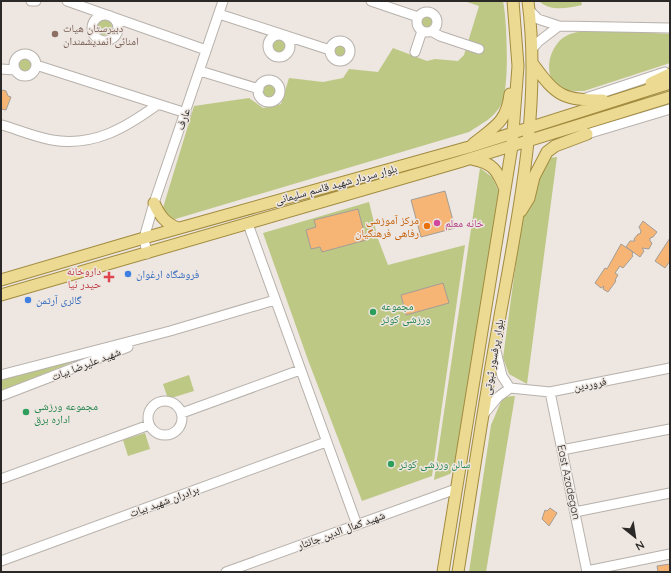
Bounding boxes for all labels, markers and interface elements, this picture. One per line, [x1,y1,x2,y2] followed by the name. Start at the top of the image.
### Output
[63,21,139,48] place label: دبیرستان هیات امنائی انمدیشمندان
[50,29,60,39] marker: دبیرستان هیات امنائی انمدیشمندان
[173,106,193,132] street label: عارف
[273,161,399,208] street label: بلوار سردار شهید قاسم سلیمانی
[355,213,419,240] place label: مرکز آموزشی رفاهی فرهنگیان
[445,216,484,231] place label: خانه معلم
[432,218,442,228] marker: خانه معلم
[422,221,432,231] marker: مرکز آموزشی رفاهی فرهنگیان
[67,264,101,291] place label: داروخانه حیدر نیا
[136,267,200,281] place label: فروشگاه ارغوان
[123,269,133,279] marker: فروشگاه ارغوان
[104,272,114,282] marker: داروخانه حیدر نیا
[36,293,82,307] place label: گالری آرتمن
[23,295,33,305] marker: گالری آرتمن
[380,299,430,326] place label: مجموعه ورزشی کوثر
[368,307,378,317] marker: مجموعه ورزشی کوثر
[479,318,507,396] street label: بلوار پرفسور ثبوتی
[49,344,123,384] street label: شهید علیرضا بیات
[572,374,608,394] street label: فروردین
[34,399,98,426] place label: مجموعه ورزشی اداره برق
[21,407,31,417] marker: مجموعه ورزشی اداره برق
[554,443,584,521] street label: East Azadegan
[398,457,470,471] place label: سالن ورزشی کوثر
[386,459,396,469] marker: سالن ورزشی کوثر
[127,482,201,520] street label: برادران شهید بیات
[294,508,387,553] street label: شهید کمال الدین جانثار
[615,517,655,557] north arrow
[633,538,647,554] text: N

